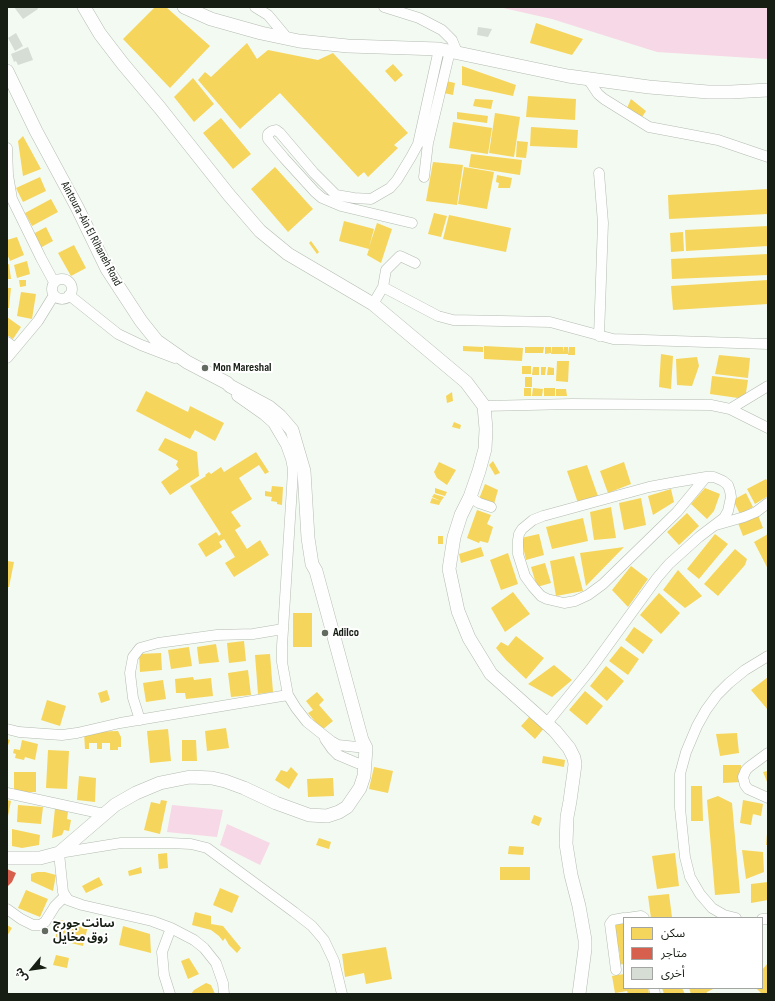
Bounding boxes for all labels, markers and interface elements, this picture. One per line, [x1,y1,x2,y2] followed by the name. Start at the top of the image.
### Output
[57,179,125,289] street label: Aintoura-Ain El Rihaneh Road
[213,361,272,375] place label: Mon Mareshal
[200,363,210,373] marker: Mon Mareshal
[333,626,359,640] place label: Adilco
[320,628,330,638] marker: Adilco
[53,917,115,945] place label: سانت جورج زوق مخايل
[623,917,763,989] legend
[40,926,50,936] marker: سانت جورج زوق مخايل
[661,926,685,941] text: سكن
[661,946,687,961] text: متاجر
[12,949,52,989] north arrow
[12,965,30,985] text: ش
[661,966,685,981] text: أخرى

